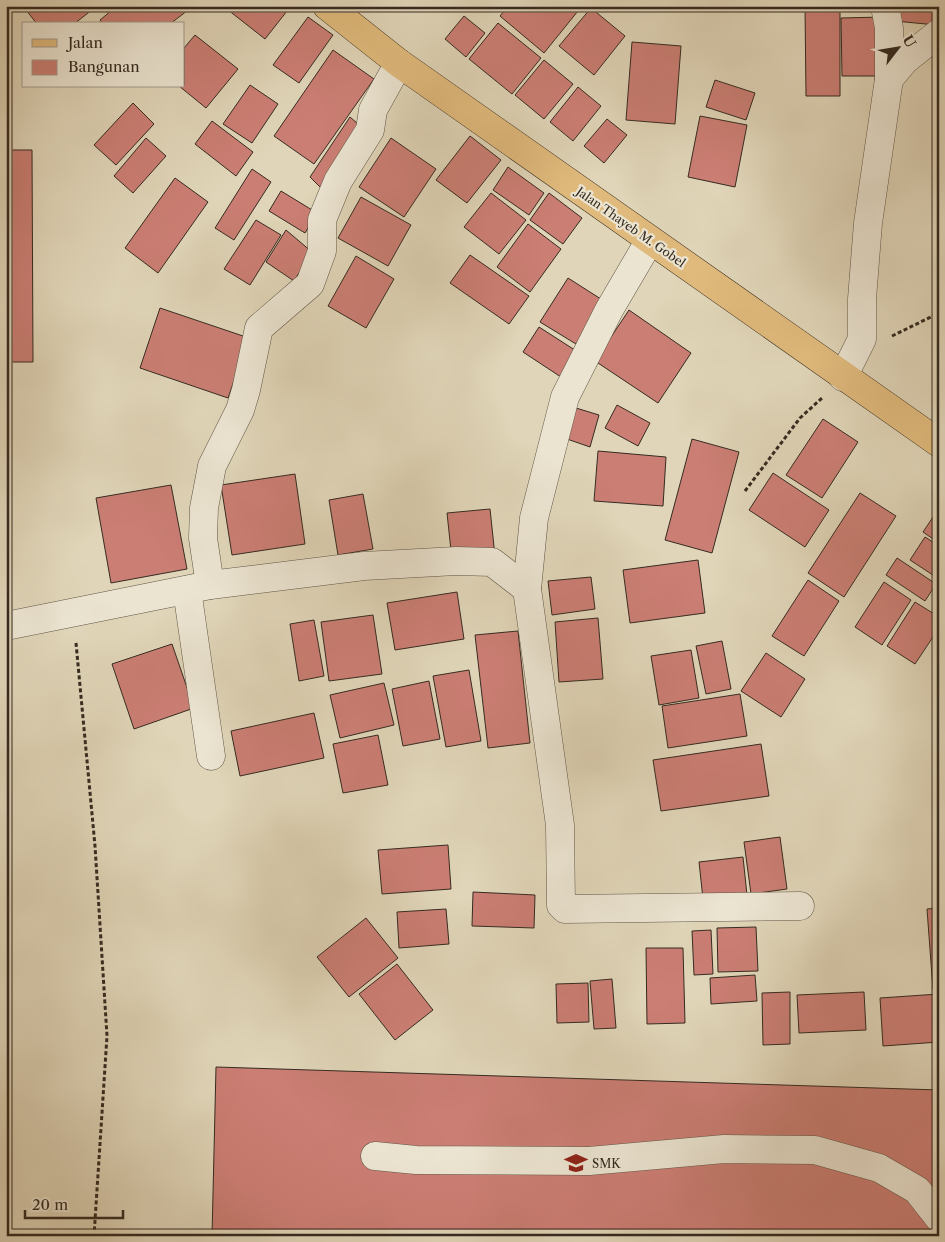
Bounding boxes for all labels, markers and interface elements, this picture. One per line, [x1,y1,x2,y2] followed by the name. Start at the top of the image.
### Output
[22,22,185,88] legend
[872,22,922,72] north arrow
[898,32,920,51] text: U
[66,33,103,52] text: Jalan
[68,57,140,76] text: Bangunan
[572,182,689,271] street label: Jalan Thayeb M. Gobel
[563,1150,589,1176] school or university icon: SMK
[592,1156,621,1171] place label: SMK
[25,1187,122,1219] scale bar
[32,1195,68,1214] text: 20 m

